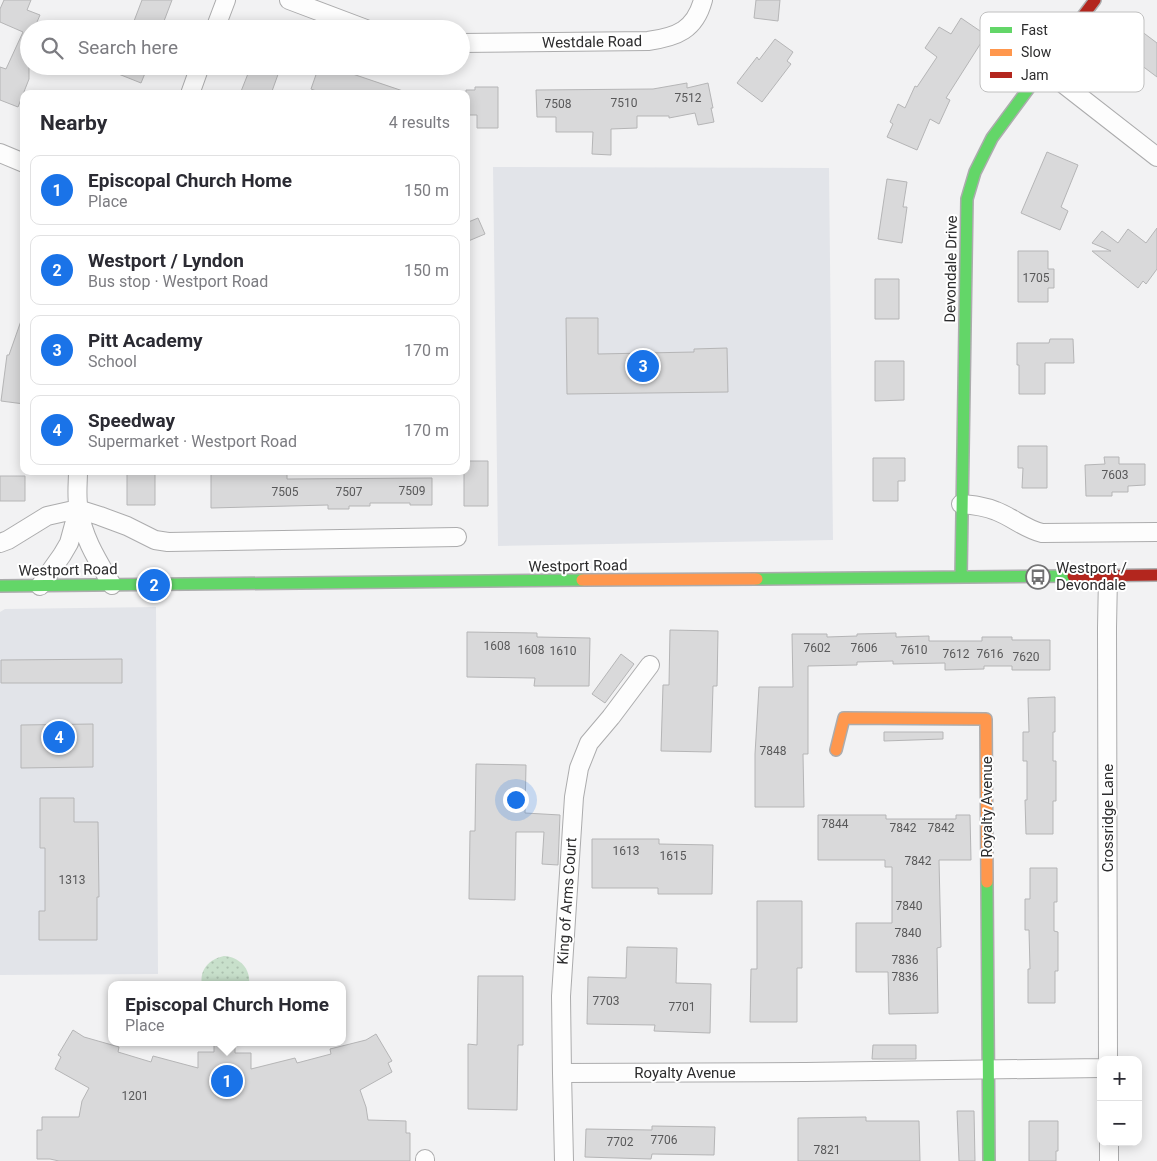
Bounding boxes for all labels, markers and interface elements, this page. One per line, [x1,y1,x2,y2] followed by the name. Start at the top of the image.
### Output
[980,12,1144,92] legend
[20,20,470,75] search box
[1021,22,1048,38] text: Fast
[542,32,642,52] street label: Westdale Road
[38,34,66,62] icon: search
[78,36,178,59] text: Search here
[1021,44,1052,60] text: Slow
[1021,67,1049,83] text: Jam
[675,91,702,105] house number: 7512
[611,96,638,110] house number: 7510
[545,97,572,111] house number: 7508
[40,111,107,135] text: Nearby
[389,113,450,132] text: 4 results
[88,169,292,192] text: Episcopal Church Home
[52,181,62,200] text: 1
[404,181,449,200] text: 150 m
[88,192,128,211] text: Place
[941,215,961,323] street label: Devondale Drive
[88,249,244,272] text: Westport / Lyndon
[52,261,62,280] text: 2
[404,261,449,280] text: 150 m
[1023,271,1050,285] house number: 1705
[88,272,268,291] text: Bus stop · Westport Road
[88,329,203,352] text: Pitt Academy
[52,341,62,360] text: 3
[404,341,449,360] text: 170 m
[627,347,659,385] pin: 3
[88,352,137,371] text: School
[88,409,175,432] text: Speedway
[52,421,62,440] text: 4
[404,421,449,440] text: 170 m
[88,432,297,451] text: Supermarket · Westport Road
[1102,468,1128,482] house number: 7603
[399,484,425,498] house number: 7509
[272,485,299,499] house number: 7505
[336,485,363,499] house number: 7507
[528,556,628,576] street label: Westport Road
[1056,559,1127,594] place label: Westport / Devondale
[18,560,118,580] street label: Westport Road
[1025,564,1051,590] bus stop icon: Westport / Devondale
[138,566,170,604] pin: 2
[484,639,511,653] house number: 1608
[804,641,831,655] house number: 7602
[851,641,878,655] house number: 7606
[518,643,545,657] house number: 1608
[901,643,928,657] house number: 7610
[550,644,577,658] house number: 1610
[943,647,970,661] house number: 7612
[977,647,1004,661] house number: 7616
[1013,650,1040,664] house number: 7620
[43,718,75,756] pin: 4
[760,744,787,758] house number: 7848
[978,756,996,858] street label: Royalty Avenue
[1099,764,1117,872] street label: Crossridge Lane
[503,787,529,813] your location
[822,817,849,831] house number: 7844
[890,821,917,835] house number: 7842
[928,821,955,835] house number: 7842
[554,837,580,965] street label: King of Arms Court
[613,844,639,858] house number: 1613
[660,849,687,863] house number: 1615
[905,854,932,868] house number: 7842
[59,873,85,887] house number: 1313
[896,899,923,913] house number: 7840
[895,926,922,940] house number: 7840
[892,953,919,967] house number: 7836
[892,970,919,984] house number: 7836
[108,981,346,1046] popup
[125,993,329,1016] text: Episcopal Church Home
[593,994,619,1008] house number: 7703
[669,1000,695,1014] house number: 7701
[125,1016,165,1035] text: Place
[1097,1056,1142,1146] map controls
[1097,1056,1142,1101] button: +
[211,1062,243,1100] pin: 1
[634,1064,736,1082] street label: Royalty Avenue
[122,1089,148,1103] house number: 1201
[1097,1101,1142,1146] button: −
[651,1133,678,1147] house number: 7706
[607,1135,634,1149] house number: 7702
[814,1143,840,1157] house number: 7821

